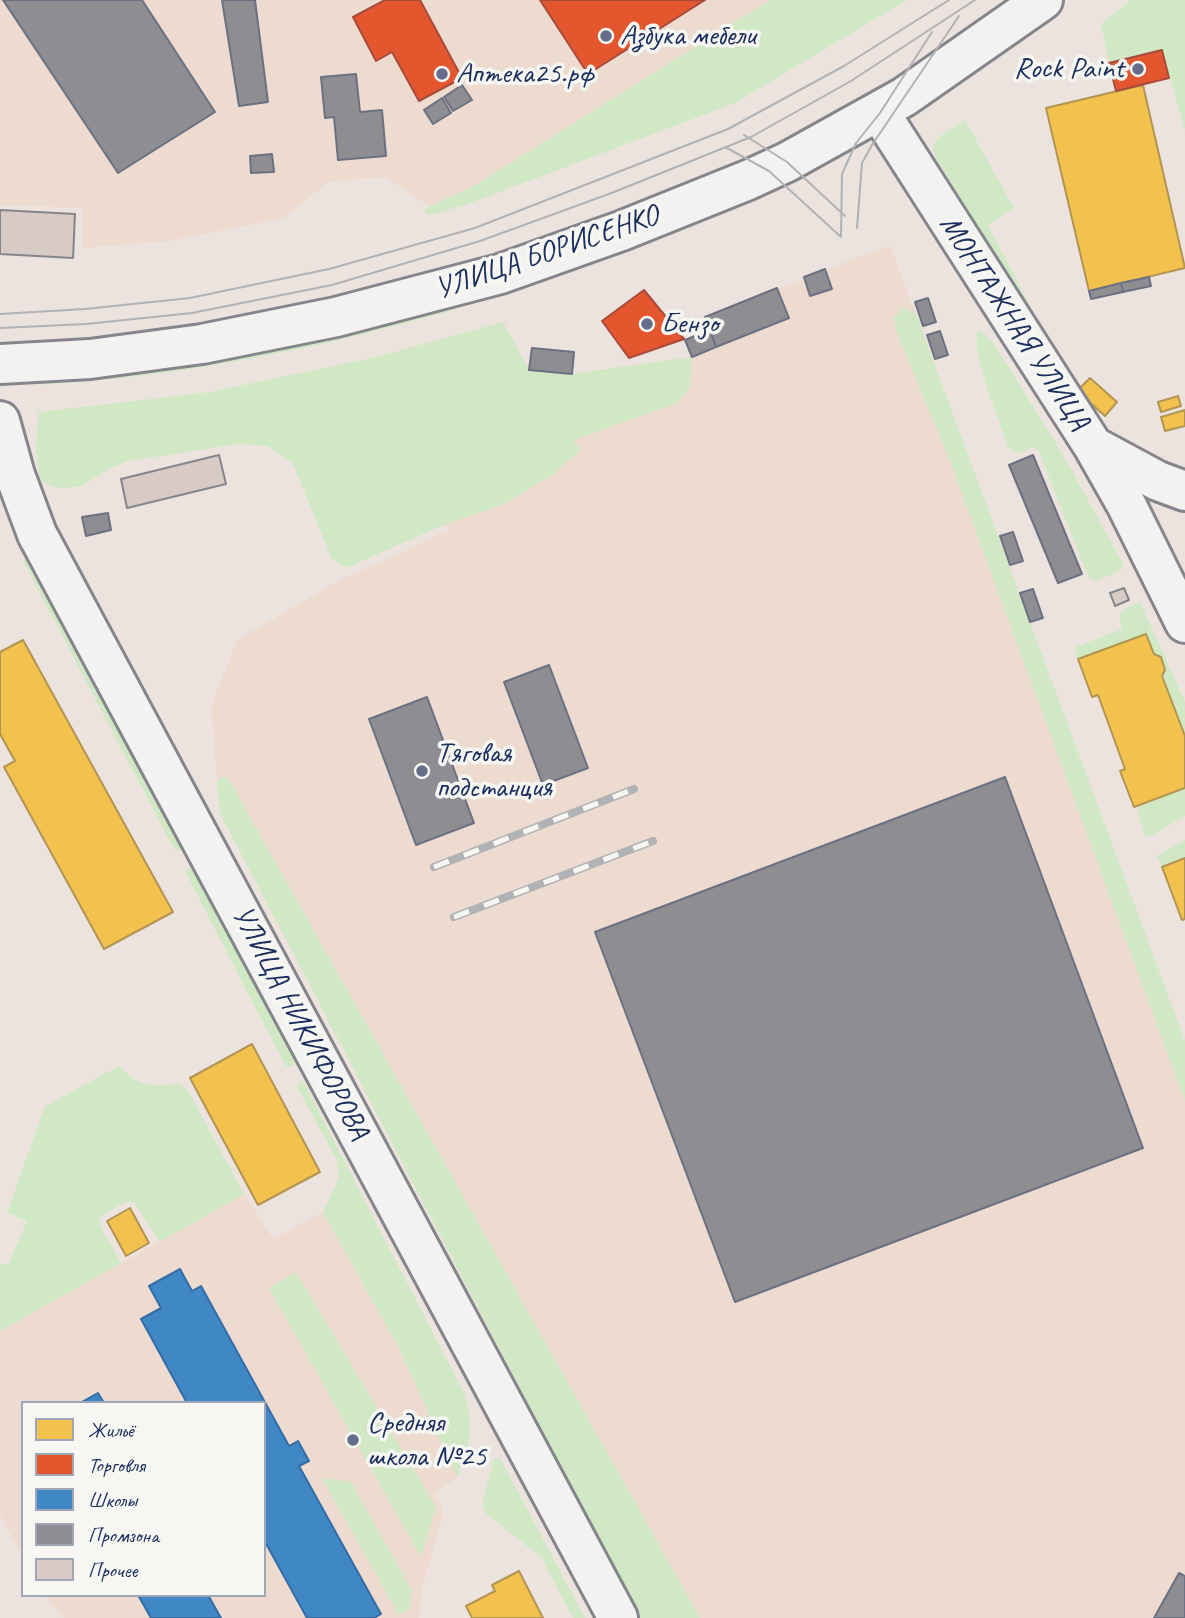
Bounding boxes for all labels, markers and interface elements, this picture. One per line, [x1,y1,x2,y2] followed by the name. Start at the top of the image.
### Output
[620,18,755,54] place label: Азбука мебели
[598,28,614,44] marker: Азбука мебели
[1014,51,1124,87] place label: Rock Paint
[456,56,593,92] place label: Аптека25.рф
[1130,61,1146,77] marker: Rock Paint
[434,66,450,82] marker: Аптека25.рф
[431,198,663,308] street label: УЛИЦА БОРИСЕНКО
[931,209,1097,437] street label: МОНТАЖНАЯ УЛИЦА
[661,306,718,342] place label: Бензо
[639,316,655,332] marker: Бензо
[436,736,552,806] place label: Тяговая подстанция
[414,763,430,779] marker: Тяговая подстанция
[223,900,377,1146] street label: УЛИЦА НИКИФОРОВА
[21,1401,266,1597] legend
[367,1405,486,1476] place label: Средняя школа №25
[88,1417,134,1443] text: Жильё
[345,1432,361,1448] marker: Средняя школа №25
[88,1452,145,1478] text: Торговля
[88,1487,137,1513] text: Школы
[88,1522,159,1548] text: Промзона
[88,1557,137,1583] text: Прочее

